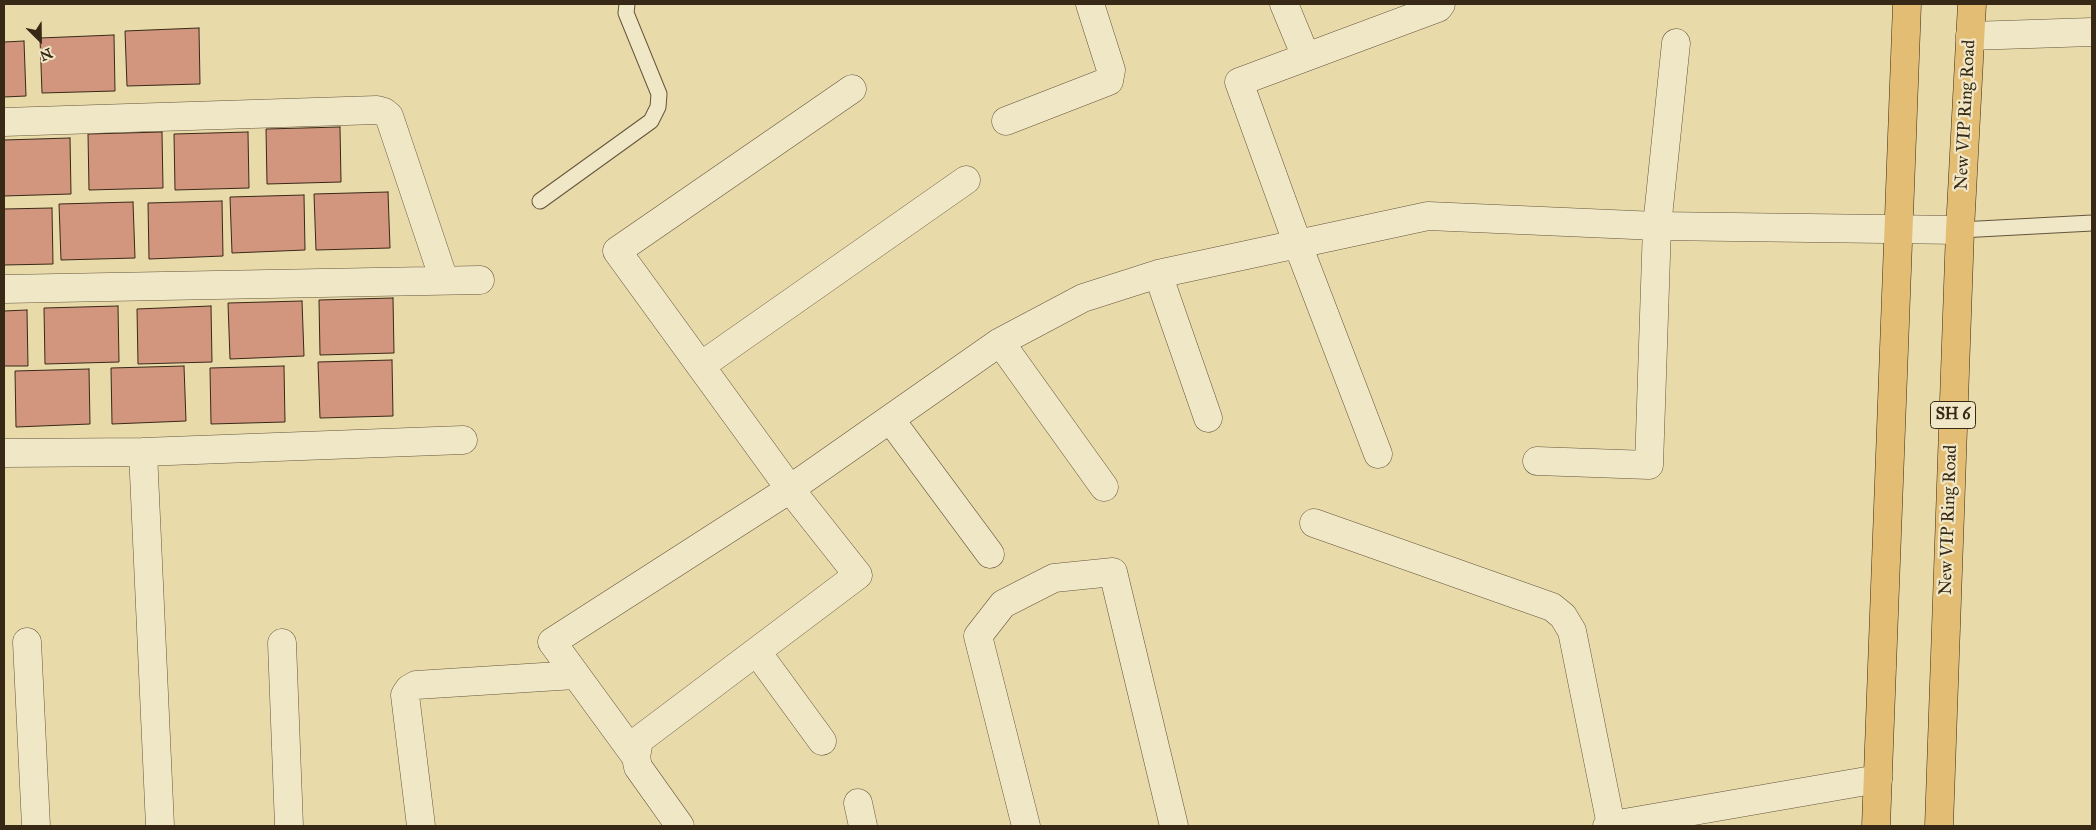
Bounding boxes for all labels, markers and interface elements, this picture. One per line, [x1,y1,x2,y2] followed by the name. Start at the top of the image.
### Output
[15,15,65,65] north arrow
[1951,39,1981,191] street label: New VIP Ring Road
[37,44,55,64] text: N
[1930,402,1976,428] road number: SH 6
[1936,444,1962,596] street label: New VIP Ring Road

